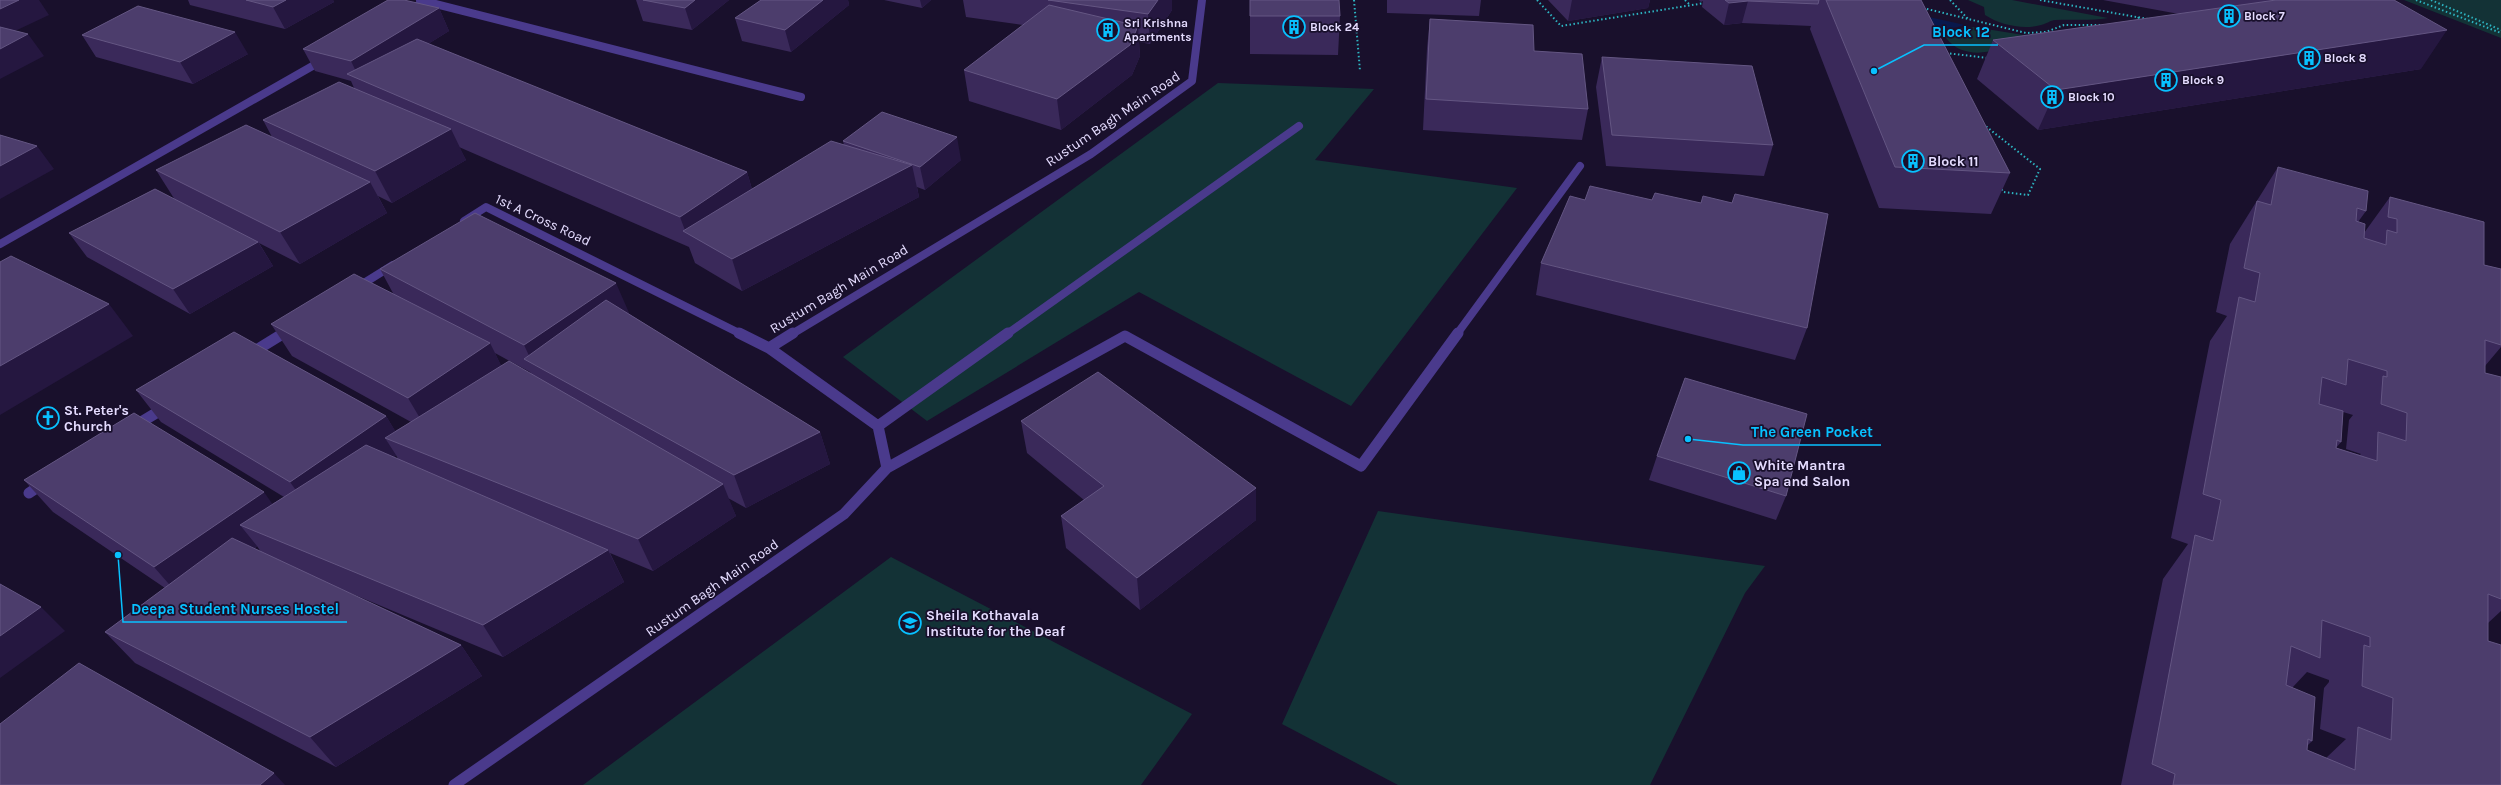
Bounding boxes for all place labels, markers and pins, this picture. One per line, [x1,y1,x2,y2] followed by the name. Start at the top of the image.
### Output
[2216,3,2242,29] building icon: Block 7
[2244,9,2285,23] place label: Block 7
[1281,14,1307,40] building icon: Block 24
[1124,16,1192,44] place label: Sri Krishna Apartments
[1095,17,1121,43] building icon: Sri Krishna Apartments
[1924,18,1998,45] callout: Block 12
[1310,20,1359,34] place label: Block 24
[2296,45,2322,71] building icon: Block 8
[2324,51,2367,65] place label: Block 8
[2153,67,2179,93] building icon: Block 9
[2182,73,2224,87] place label: Block 9
[2039,84,2065,110] building icon: Block 10
[2068,90,2115,104] place label: Block 10
[1900,148,1926,174] building icon: Block 11
[1928,153,1978,170] place label: Block 11
[64,402,129,435] place label: St. Peter's Church
[35,405,61,431] church icon: St. Peter's Church
[1743,418,1881,445] callout: The Green Pocket
[1754,457,1850,490] place label: White Mantra Spa and Salon
[1726,460,1752,486] shop icon: White Mantra Spa and Salon
[123,595,347,622] callout: Deepa Student Nurses Hostel
[926,607,1066,640] place label: Sheila Kothavala Institute for the Deaf
[897,610,923,636] school or university icon: Sheila Kothavala Institute for the Deaf

